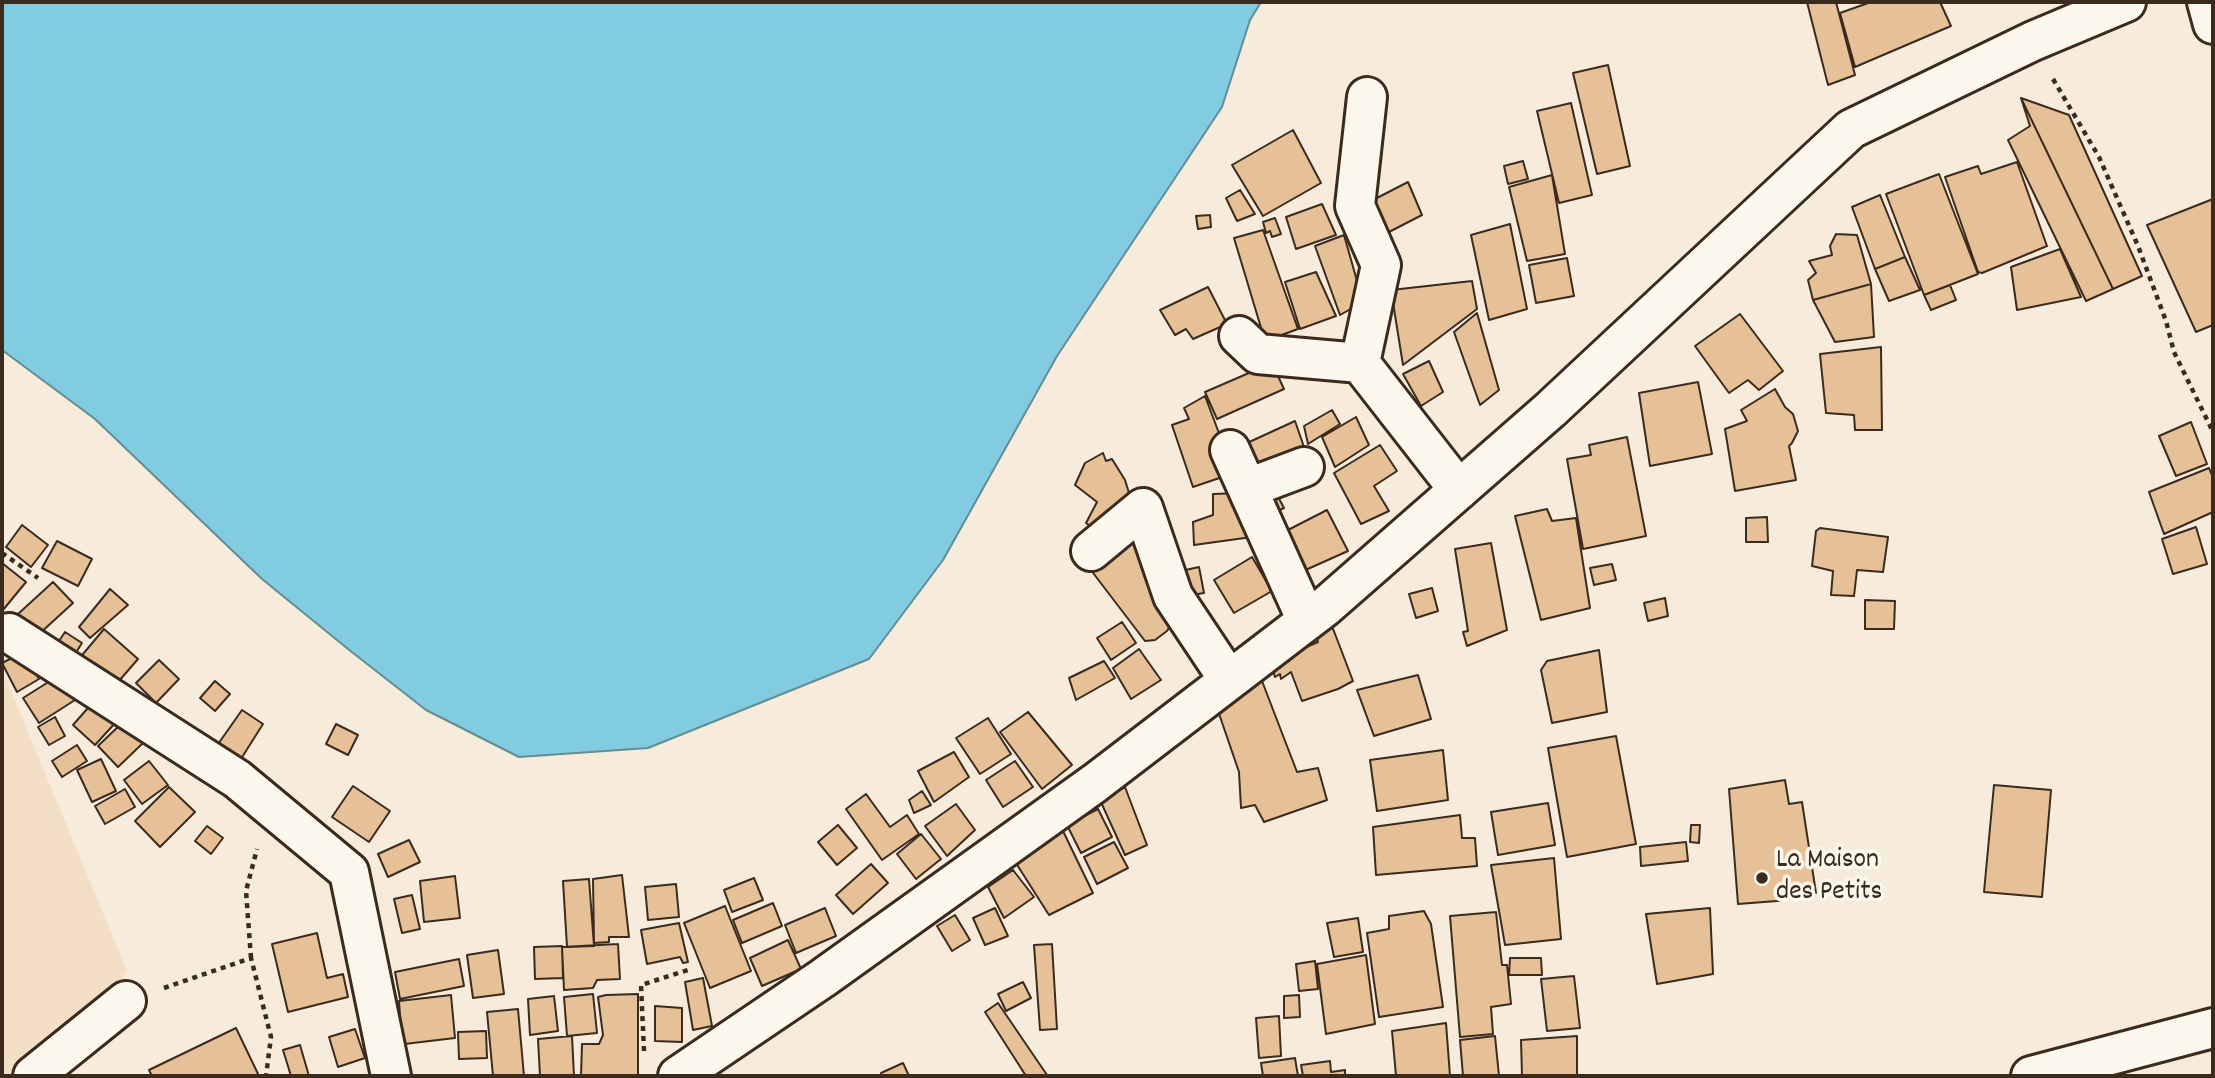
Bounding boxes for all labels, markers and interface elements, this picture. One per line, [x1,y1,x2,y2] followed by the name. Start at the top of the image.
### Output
[1776,845,1882,911] place label: La Maison des Petits
[1754,870,1770,886] marker: La Maison des Petits

